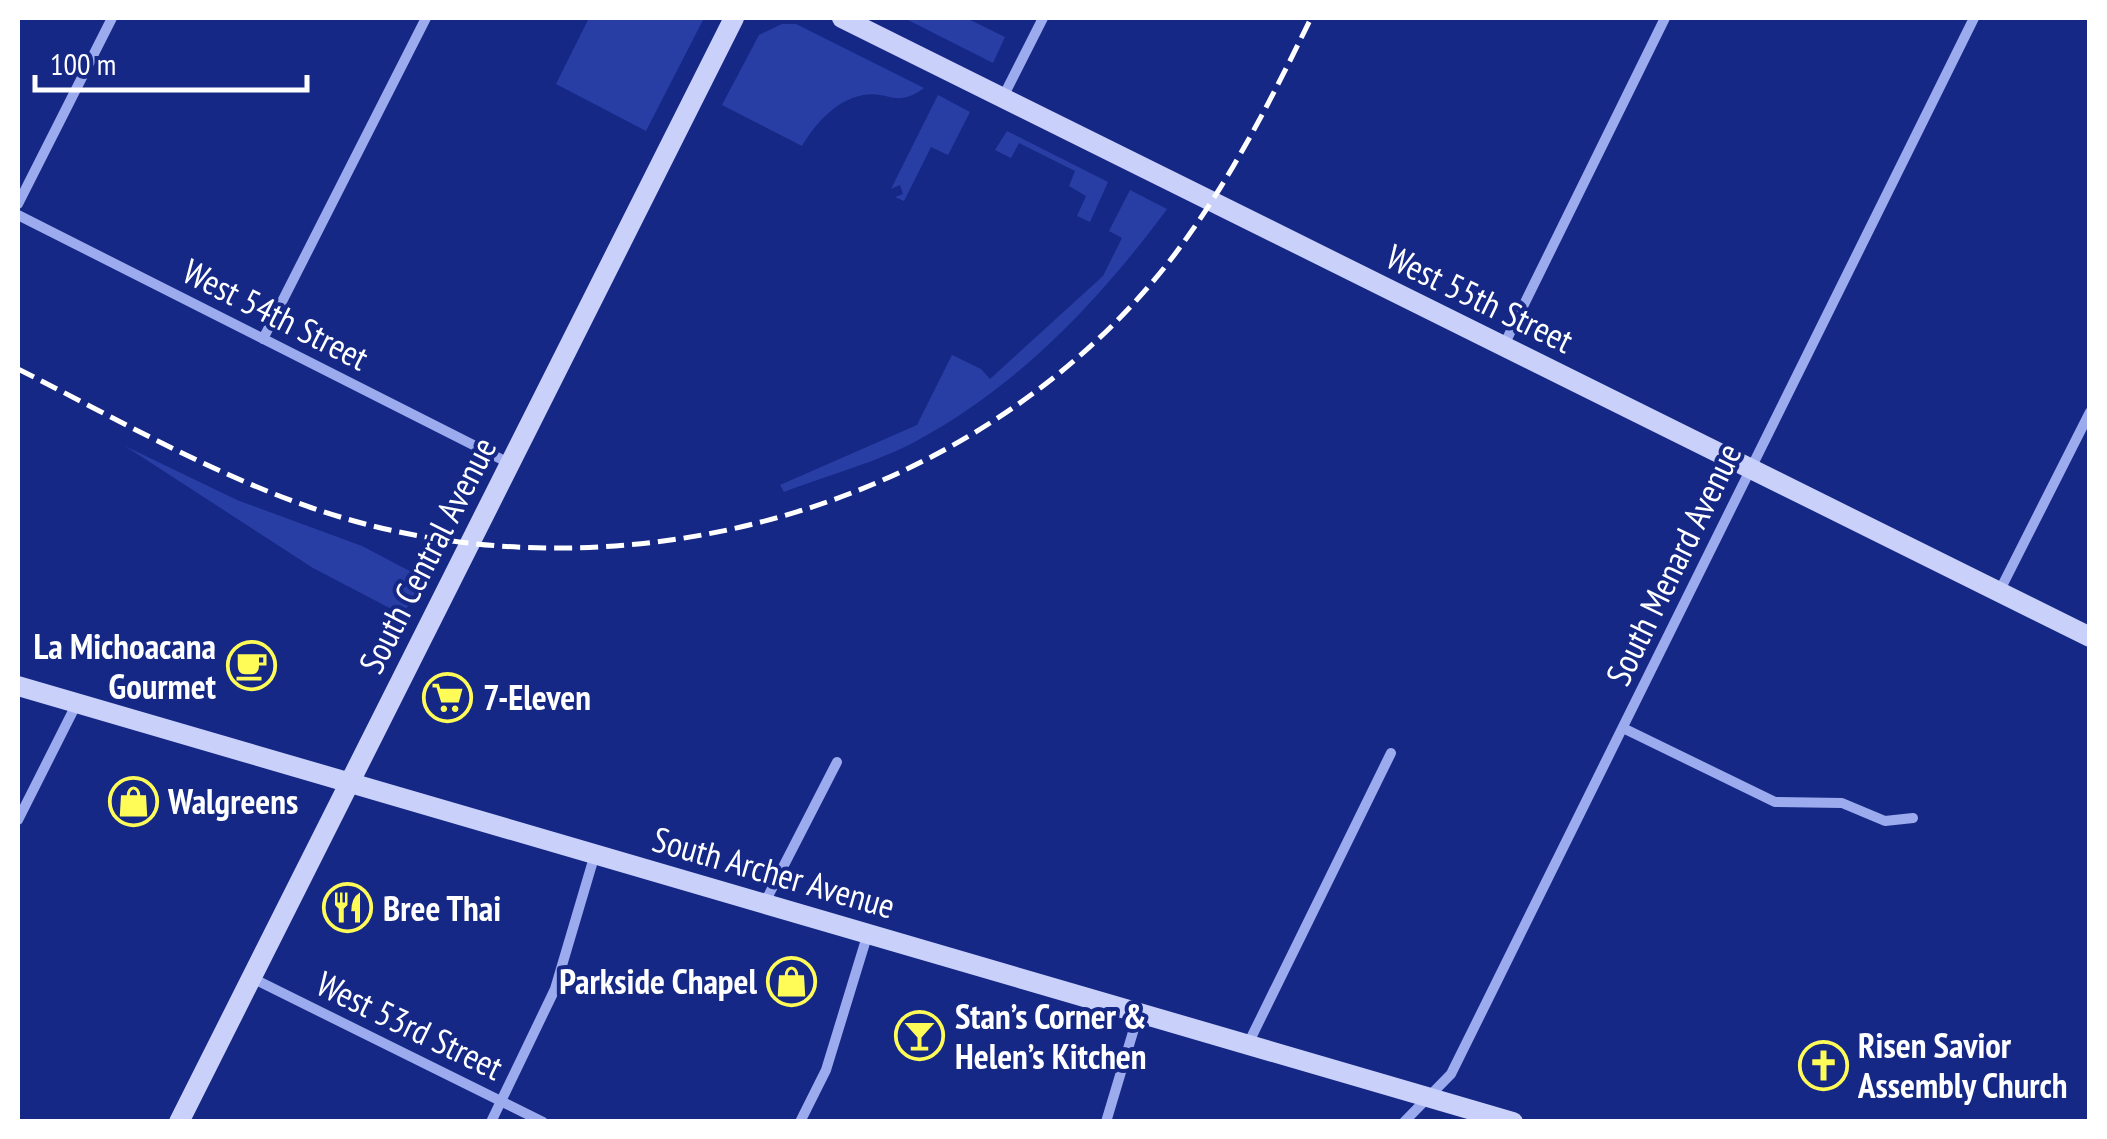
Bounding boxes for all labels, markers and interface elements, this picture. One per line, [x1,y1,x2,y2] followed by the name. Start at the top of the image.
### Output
[35,30,308,92] scale bar
[50,44,116,83] text: 100 m
[1379,233,1581,363] street label: West 55th Street
[176,248,377,381] street label: West 54th Street
[348,429,506,681] street label: South Central Avenue
[1595,435,1751,693] street label: South Menard Avenue
[34,623,216,709] place label: La Michoacana Gourmet
[225,640,277,692] cafe icon: La Michoacana Gourmet
[422,671,474,723] supermarket icon: 7-Eleven
[483,674,591,720] place label: 7-Eleven
[107,775,159,827] shop icon: Walgreens
[167,778,298,824] place label: Walgreens
[648,815,900,929] street label: South Archer Avenue
[322,882,374,934] restaurant icon: Bree Thai
[383,885,501,931] place label: Bree Thai
[766,955,818,1007] shop icon: Parkside Chapel
[559,958,757,1004] place label: Parkside Chapel
[309,960,511,1090] street label: West 53rd Street
[955,993,1147,1079] place label: Stan’s Corner & Helen’s Kitchen
[894,1010,946,1062] bar icon: Stan’s Corner & Helen’s Kitchen
[1857,1022,2067,1108] place label: Risen Savior Assembly Church
[1797,1039,1849,1091] church icon: Risen Savior Assembly Church

